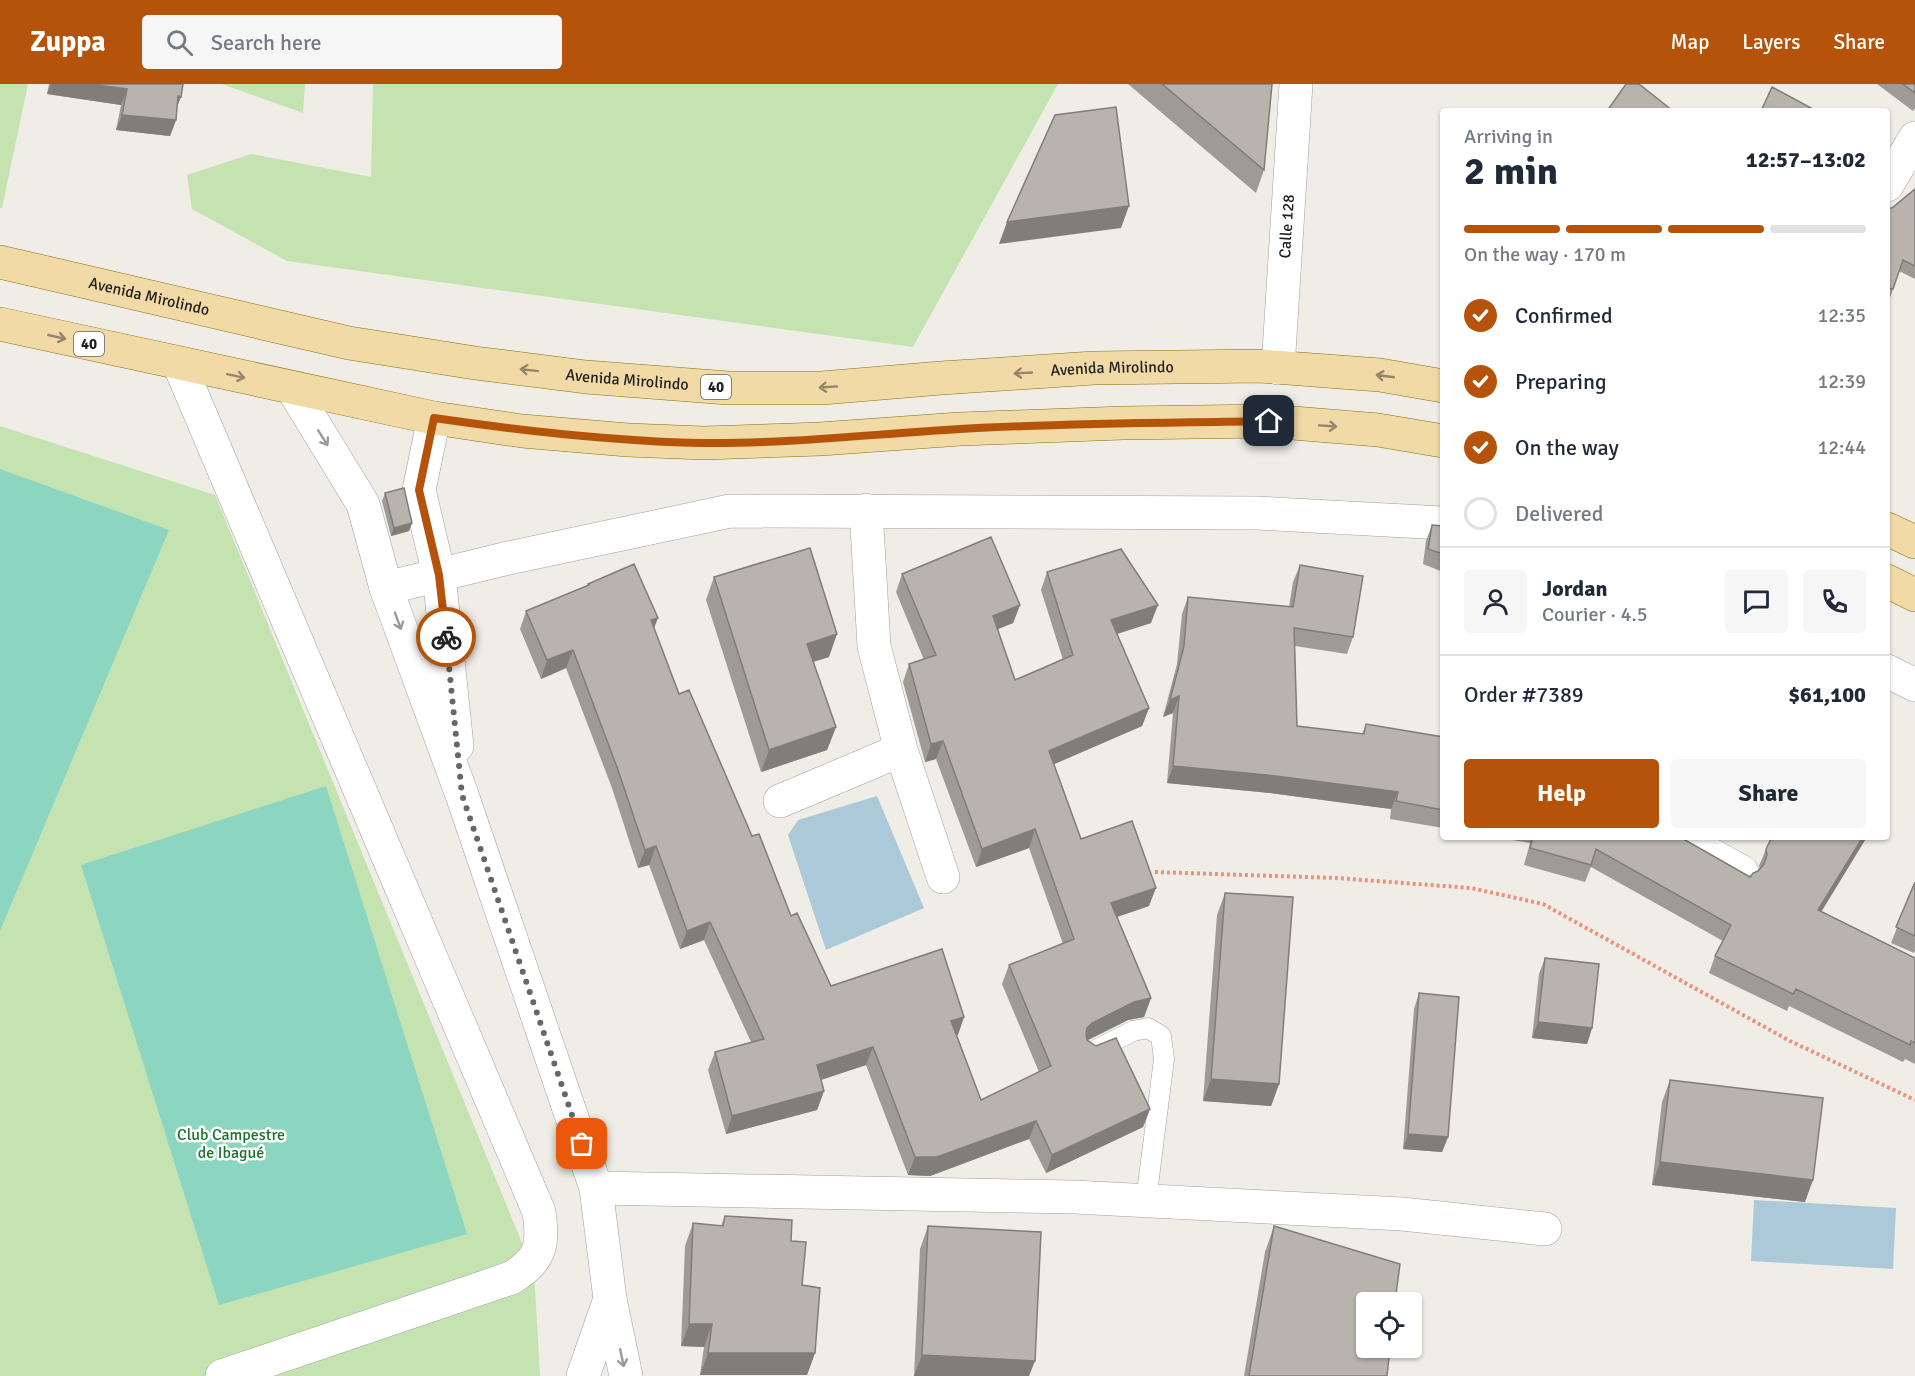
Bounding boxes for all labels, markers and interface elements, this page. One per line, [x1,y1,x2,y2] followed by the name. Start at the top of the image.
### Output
[142,15,562,69] search box
[30,25,106,59] text: Zuppa
[163,26,196,59] icon: search
[211,29,322,56] text: Search here
[1671,29,1709,55] text: Map
[1742,29,1800,55] text: Layers
[1833,29,1885,55] text: Share
[1464,124,1553,149] text: Arriving in
[1746,146,1866,173] text: 12:57–13:02
[1464,147,1558,195] text: 2 min
[1275,194,1299,259] street label: Calle 128
[1464,242,1626,267] text: On the way · 170 m
[87,273,211,320] street label: Avenida Mirolindo
[1464,299,1497,332] icon: check
[1515,302,1613,329] text: Confirmed
[1817,303,1866,328] text: 12:35
[47,332,66,343] one-way arrow
[74,332,104,356] road number: 40
[1050,357,1174,381] street label: Avenida Mirolindo
[520,365,540,376] one-way arrow
[564,365,690,395] street label: Avenida Mirolindo
[1464,365,1497,398] icon: check
[1013,367,1033,378] one-way arrow
[1515,368,1607,395] text: Preparing
[1817,369,1866,394] text: 12:39
[226,371,245,382] one-way arrow
[1376,371,1396,382] one-way arrow
[701,375,731,399] road number: 40
[819,382,839,393] one-way arrow
[1243,395,1294,446] pin
[1252,404,1285,437] icon: home
[1317,420,1337,431] one-way arrow
[317,429,329,446] one-way arrow
[1464,431,1497,464] icon: check
[1515,434,1619,461] text: On the way
[1817,435,1866,460] text: 12:44
[1515,500,1603,527] text: Delivered
[1464,570,1527,633] button: person
[1725,570,1788,633] button: chat
[1803,570,1866,633] button: phone
[1542,575,1608,602] text: Jordan
[1542,602,1648,627] text: Courier · 4.5
[416,607,476,667] courier
[394,611,405,630] one-way arrow
[430,621,463,654] icon: bike
[1464,681,1584,708] text: Order #7389
[1788,681,1866,708] text: $61,100
[1464,759,1659,828] button: Help
[1671,759,1866,828] button: Share
[556,1118,607,1169] pin
[177,1125,285,1163] park label: Club Campestre de Ibagué
[565,1127,598,1160] icon: bag
[1356,1292,1422,1358] map controls
[1356,1292,1422,1358] button: locate
[617,1348,629,1367] one-way arrow

